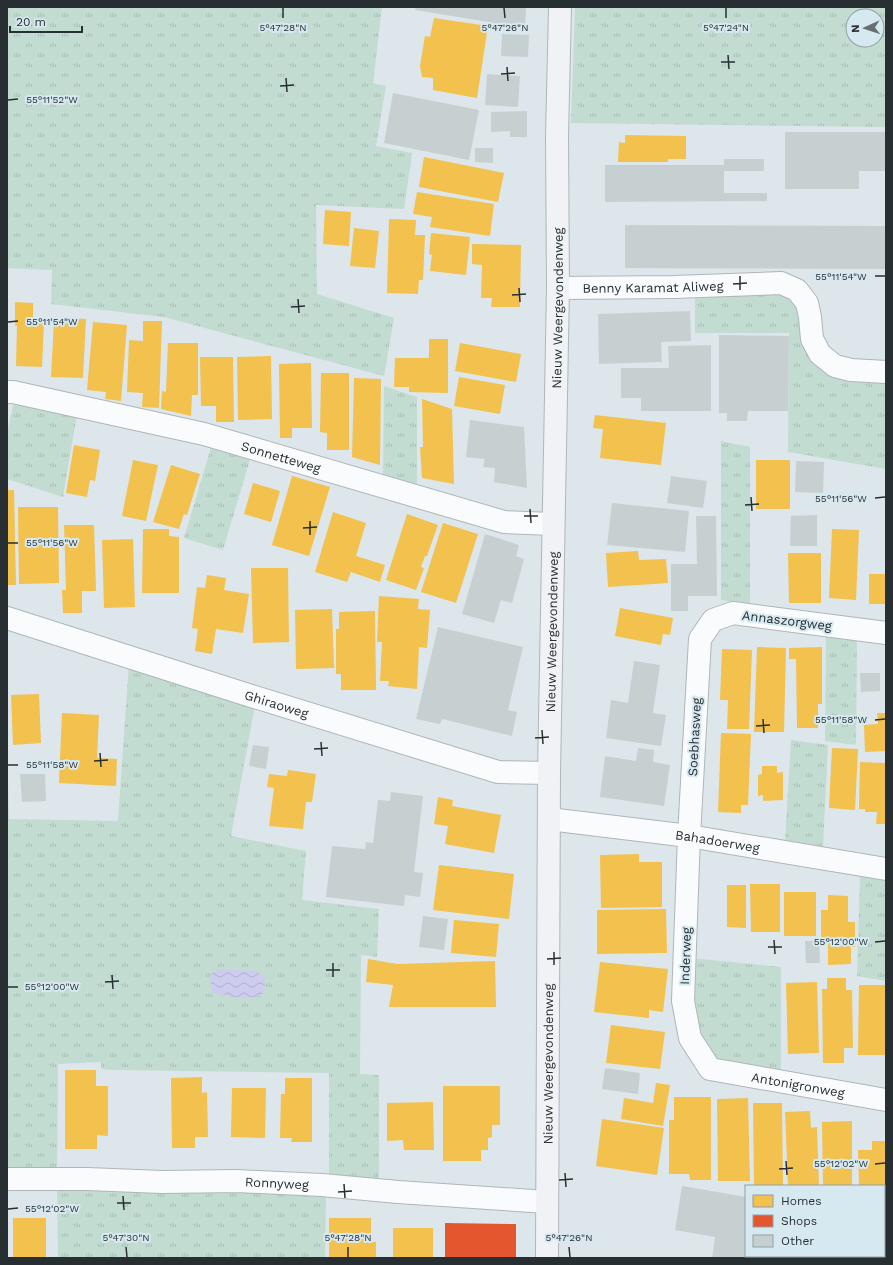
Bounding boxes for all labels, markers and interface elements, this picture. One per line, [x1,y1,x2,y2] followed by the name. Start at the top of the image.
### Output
[10,8,82,34] scale bar
[845,8,885,48] north arrow
[16,15,46,29] text: 20 m
[259,22,307,33] text: 5°47'28"N
[481,22,529,33] text: 5°47'26"N
[703,22,749,33] text: 5°47'24"N
[849,24,862,33] text: N
[26,94,78,105] text: 55°11'52"W
[549,227,566,389] street label: Nieuw Weergevondenweg
[815,271,867,282] text: 55°11'54"W
[582,278,724,296] street label: Benny Karamat Aliweg
[26,316,78,327] text: 55°11'54"W
[240,438,323,476] street label: Sonnetteweg
[815,493,867,504] text: 55°11'56"W
[26,537,78,548] text: 55°11'56"W
[543,551,561,713] street label: Nieuw Weergevondenweg
[741,608,833,633] street label: Annaszorgweg
[243,687,310,721] street label: Ghiraoweg
[685,697,704,777] street label: Soebhasweg
[815,714,867,725] text: 55°11'58"W
[26,759,78,770] text: 55°11'58"W
[675,827,761,856] street label: Bahadoerweg
[677,927,694,985] street label: Inderweg
[814,936,869,947] text: 55°12'00"W
[25,981,80,992] text: 55°12'00"W
[540,983,556,1145] street label: Nieuw Weergevondenweg
[750,1069,846,1101] street label: Antonigronweg
[814,1158,868,1169] text: 55°12'02"W
[245,1174,309,1192] street label: Ronnyweg
[745,1185,885,1257] legend
[781,1194,822,1208] text: Homes
[25,1203,79,1214] text: 55°12'02"W
[781,1214,817,1228] text: Shops
[102,1232,150,1243] text: 5°47'30"N
[324,1232,372,1243] text: 5°47'28"N
[545,1232,593,1243] text: 5°47'26"N
[781,1234,814,1248] text: Other

